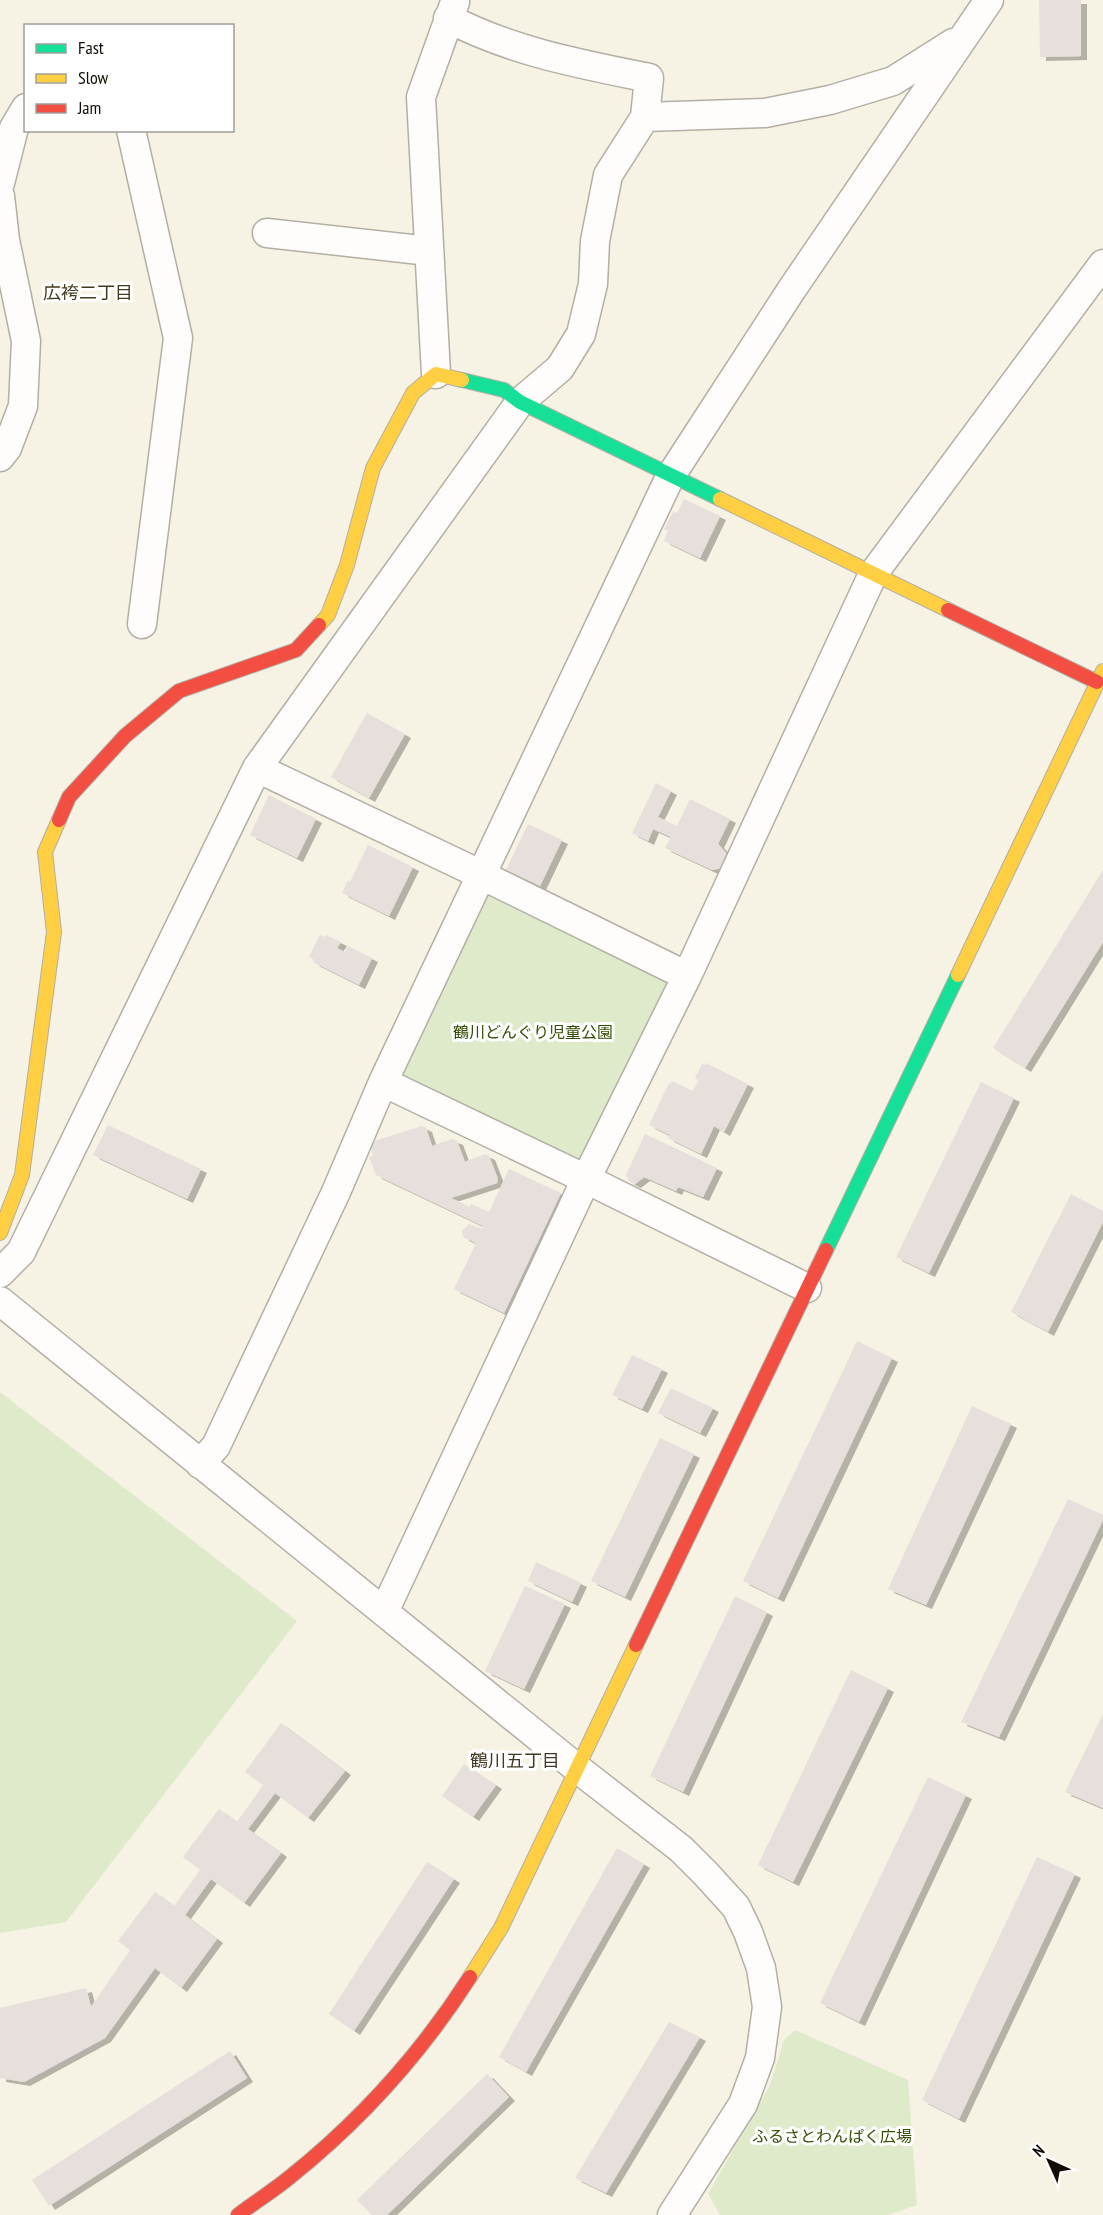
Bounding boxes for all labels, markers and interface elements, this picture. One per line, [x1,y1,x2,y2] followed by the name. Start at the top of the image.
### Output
[24,24,234,132] legend
[78,36,104,59] text: Fast
[78,66,109,89] text: Slow
[77,96,101,119] text: Jam
[43,281,133,304] district label: 広袴二丁目
[453,1022,613,1042] park label: 鶴川どんぐり児童公園
[470,1749,560,1772] district label: 鶴川五丁目
[752,2126,912,2146] park label: ふるさとわんぱく広場
[1019,2131,1079,2191] north arrow
[1028,2140,1049,2161] text: N

